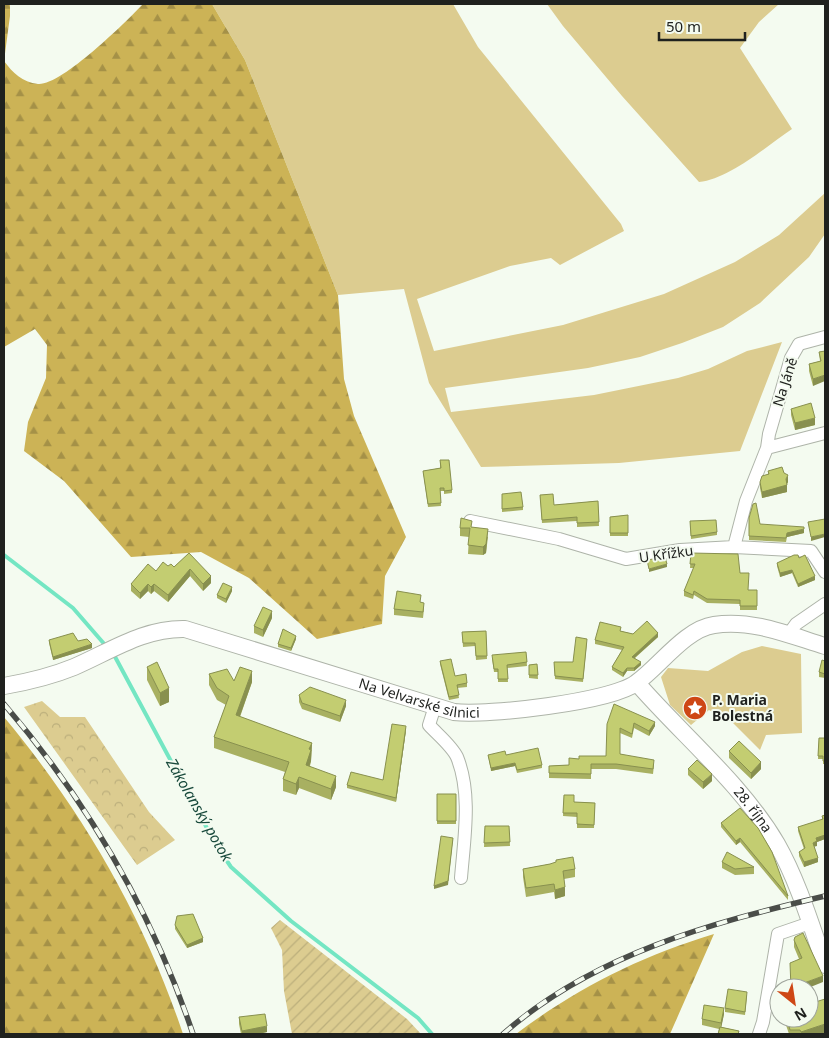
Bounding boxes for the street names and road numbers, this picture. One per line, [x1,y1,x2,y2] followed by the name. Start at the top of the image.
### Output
[768,355,801,409] street label: Na Jáně
[638,540,694,567] street label: U Křížku
[357,673,480,722] street label: Na Velvarské silnici
[730,782,777,836] street label: 28. října

